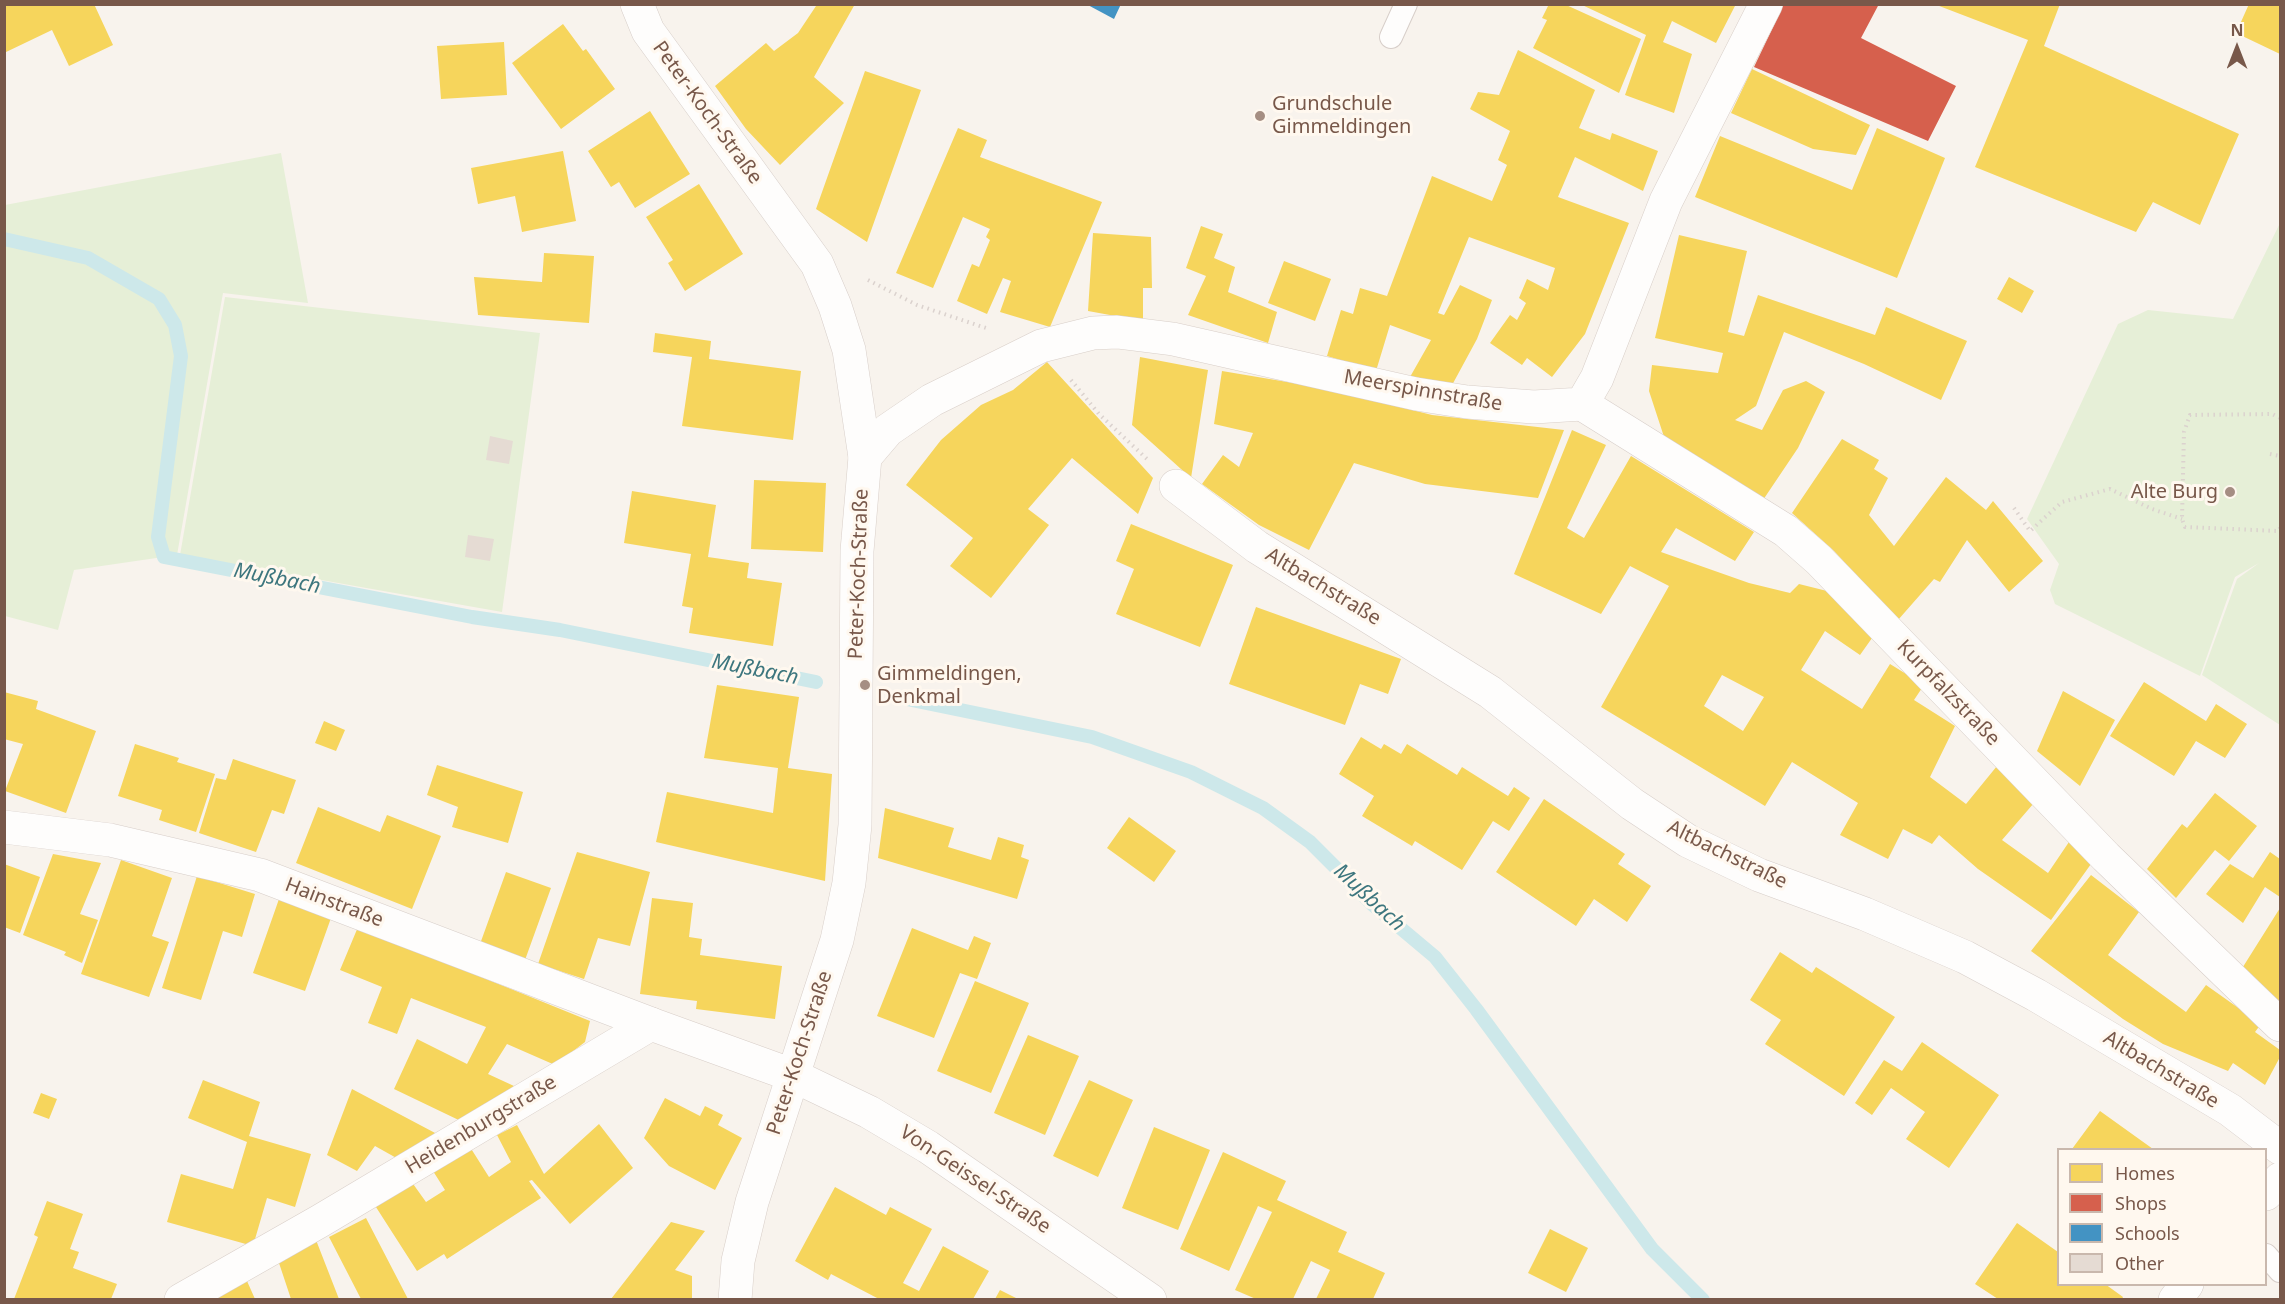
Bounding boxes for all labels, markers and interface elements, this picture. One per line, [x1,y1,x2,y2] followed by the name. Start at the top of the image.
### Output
[2207,18,2267,78] north arrow
[2230,19,2244,41] text: N
[647,37,767,189] street label: Peter-Koch-Straße
[1272,92,1411,139] place label: Grundschule Gimmeldingen
[1253,109,1267,123] marker: Grundschule Gimmeldingen
[1342,365,1504,417] street label: Meerspinnstraße
[2131,480,2218,504] place label: Alte Burg
[2223,485,2237,499] marker: Alte Burg
[844,488,874,660] street label: Peter-Koch-Straße
[1261,543,1385,631] street label: Altbachstraße
[231,558,323,600] water label: Mußbach
[1892,635,2004,751] street label: Kurpfalzstraße
[709,649,801,691] water label: Mußbach
[877,662,1022,709] place label: Gimmeldingen, Denkmal
[858,678,872,692] marker: Gimmeldingen, Denkmal
[1663,816,1791,894] street label: Altbachstraße
[1328,859,1410,937] water label: Mußbach
[281,873,387,933] street label: Hainstraße
[762,968,838,1138] street label: Peter-Koch-Straße
[2099,1026,2223,1114] street label: Altbachstraße
[401,1070,561,1180] street label: Heidenburgstraße
[895,1121,1055,1239] street label: Von-Geissel-Straße
[2057,1148,2267,1286] legend
[2115,1161,2175,1185] text: Homes
[2115,1191,2167,1215] text: Shops
[2115,1221,2180,1245] text: Schools
[2115,1251,2164,1275] text: Other

